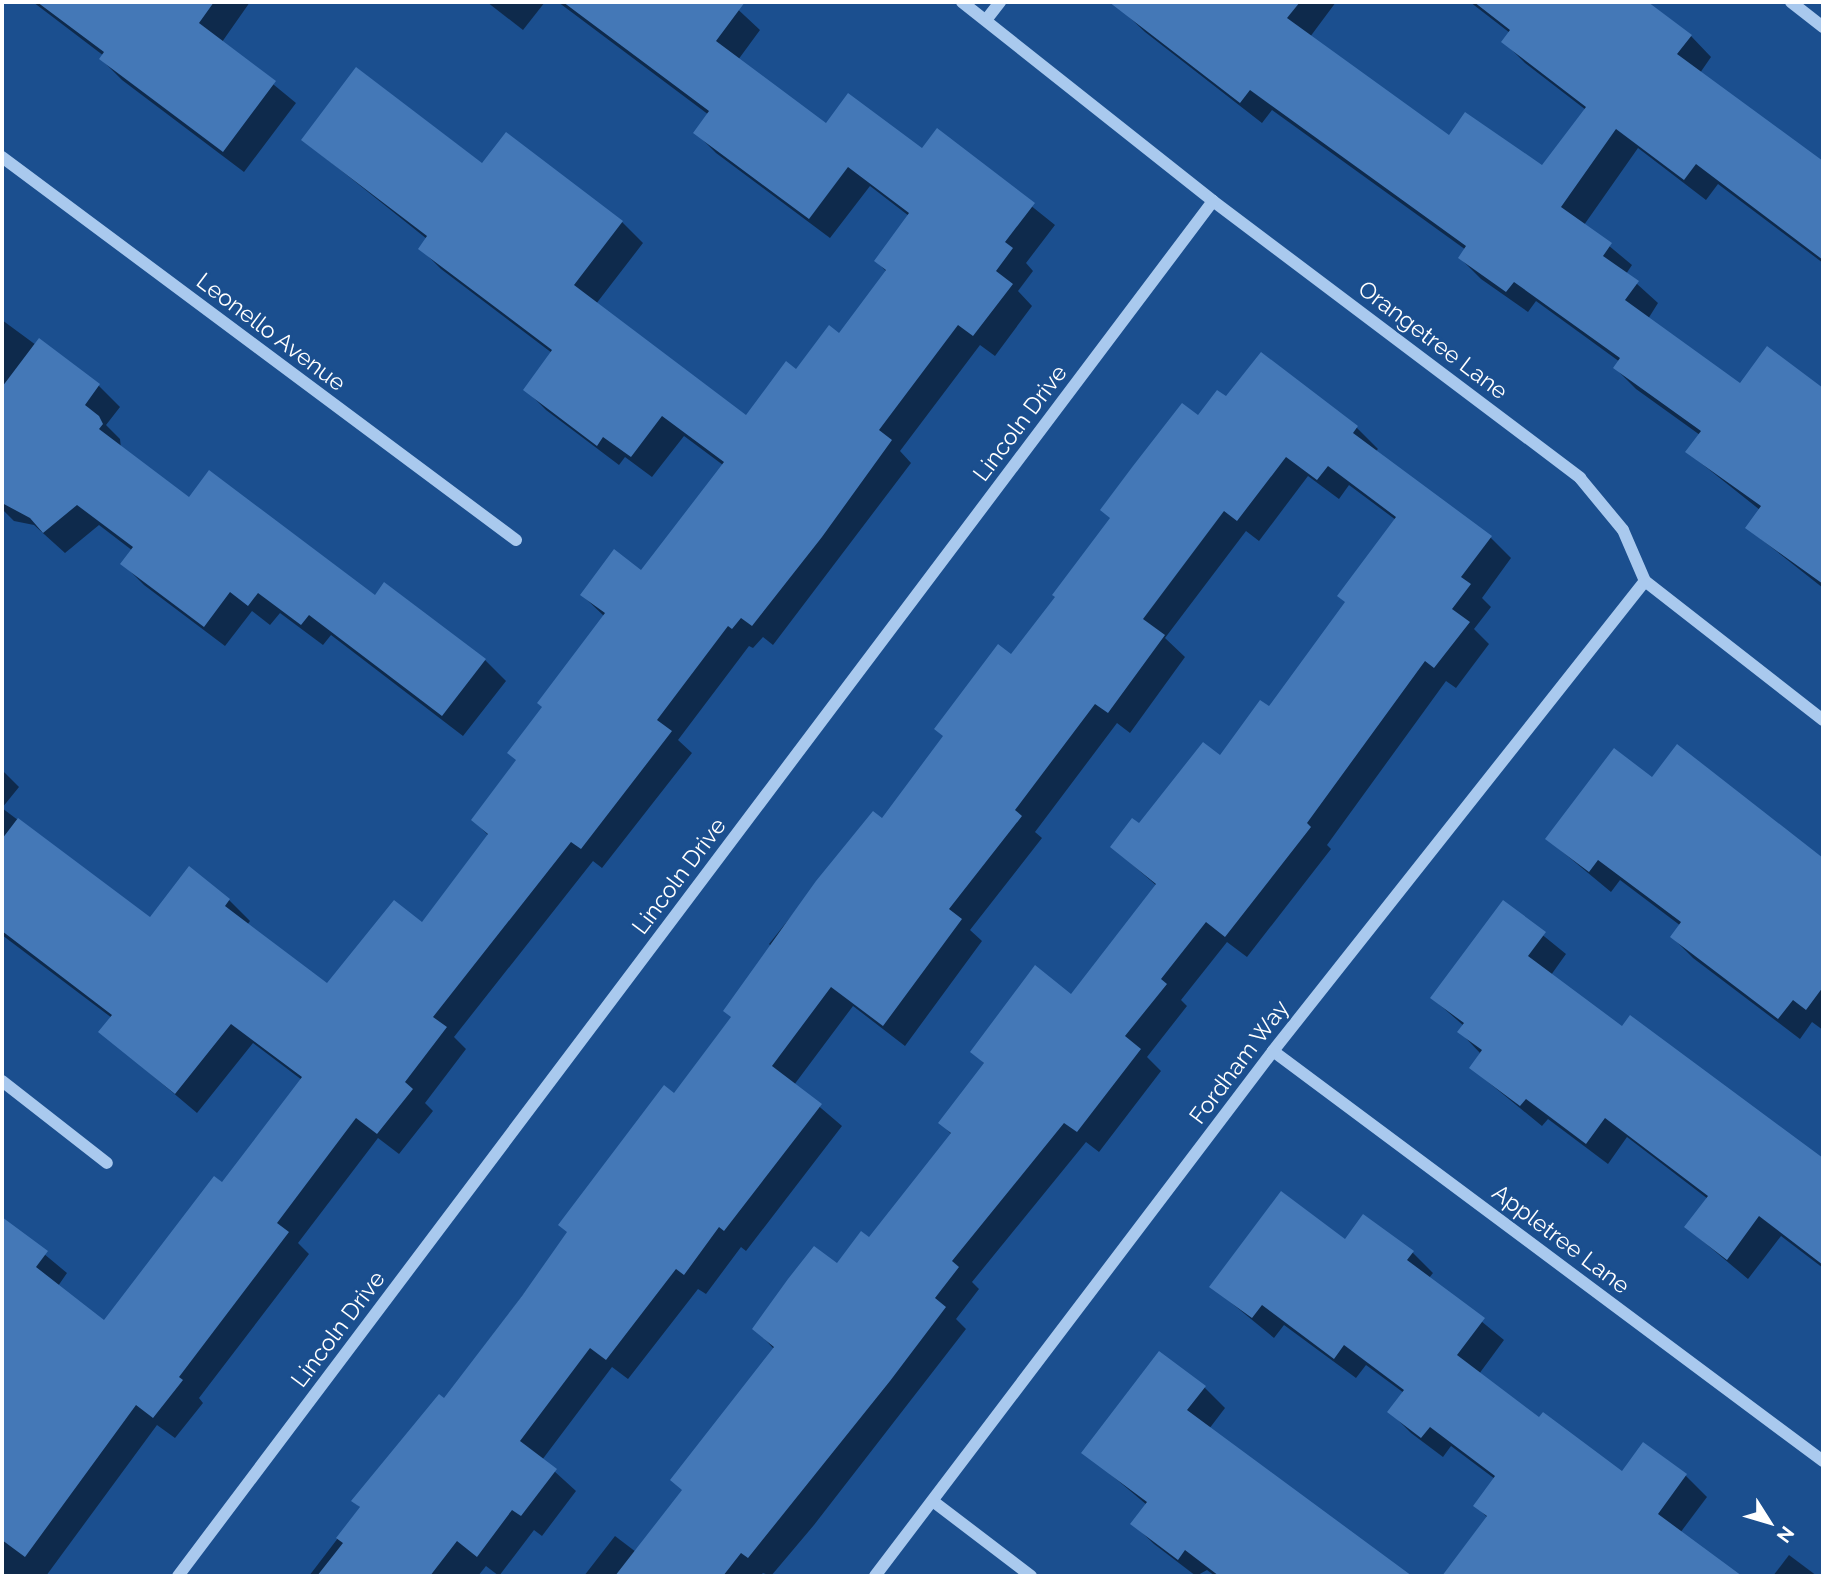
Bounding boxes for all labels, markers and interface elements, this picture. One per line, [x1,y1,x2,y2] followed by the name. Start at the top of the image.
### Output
[191,267,351,397] street label: Leonello Avenue
[1353,275,1513,405] street label: Orangetree Lane
[967,359,1073,487] street label: Lincoln Drive
[626,812,732,940] street label: Lincoln Drive
[1183,994,1295,1130] street label: Fordham Way
[1487,1178,1635,1300] street label: Appletree Lane
[285,1265,391,1393] street label: Lincoln Drive
[1734,1487,1804,1557] north arrow
[1773,1522,1799,1547] text: N

